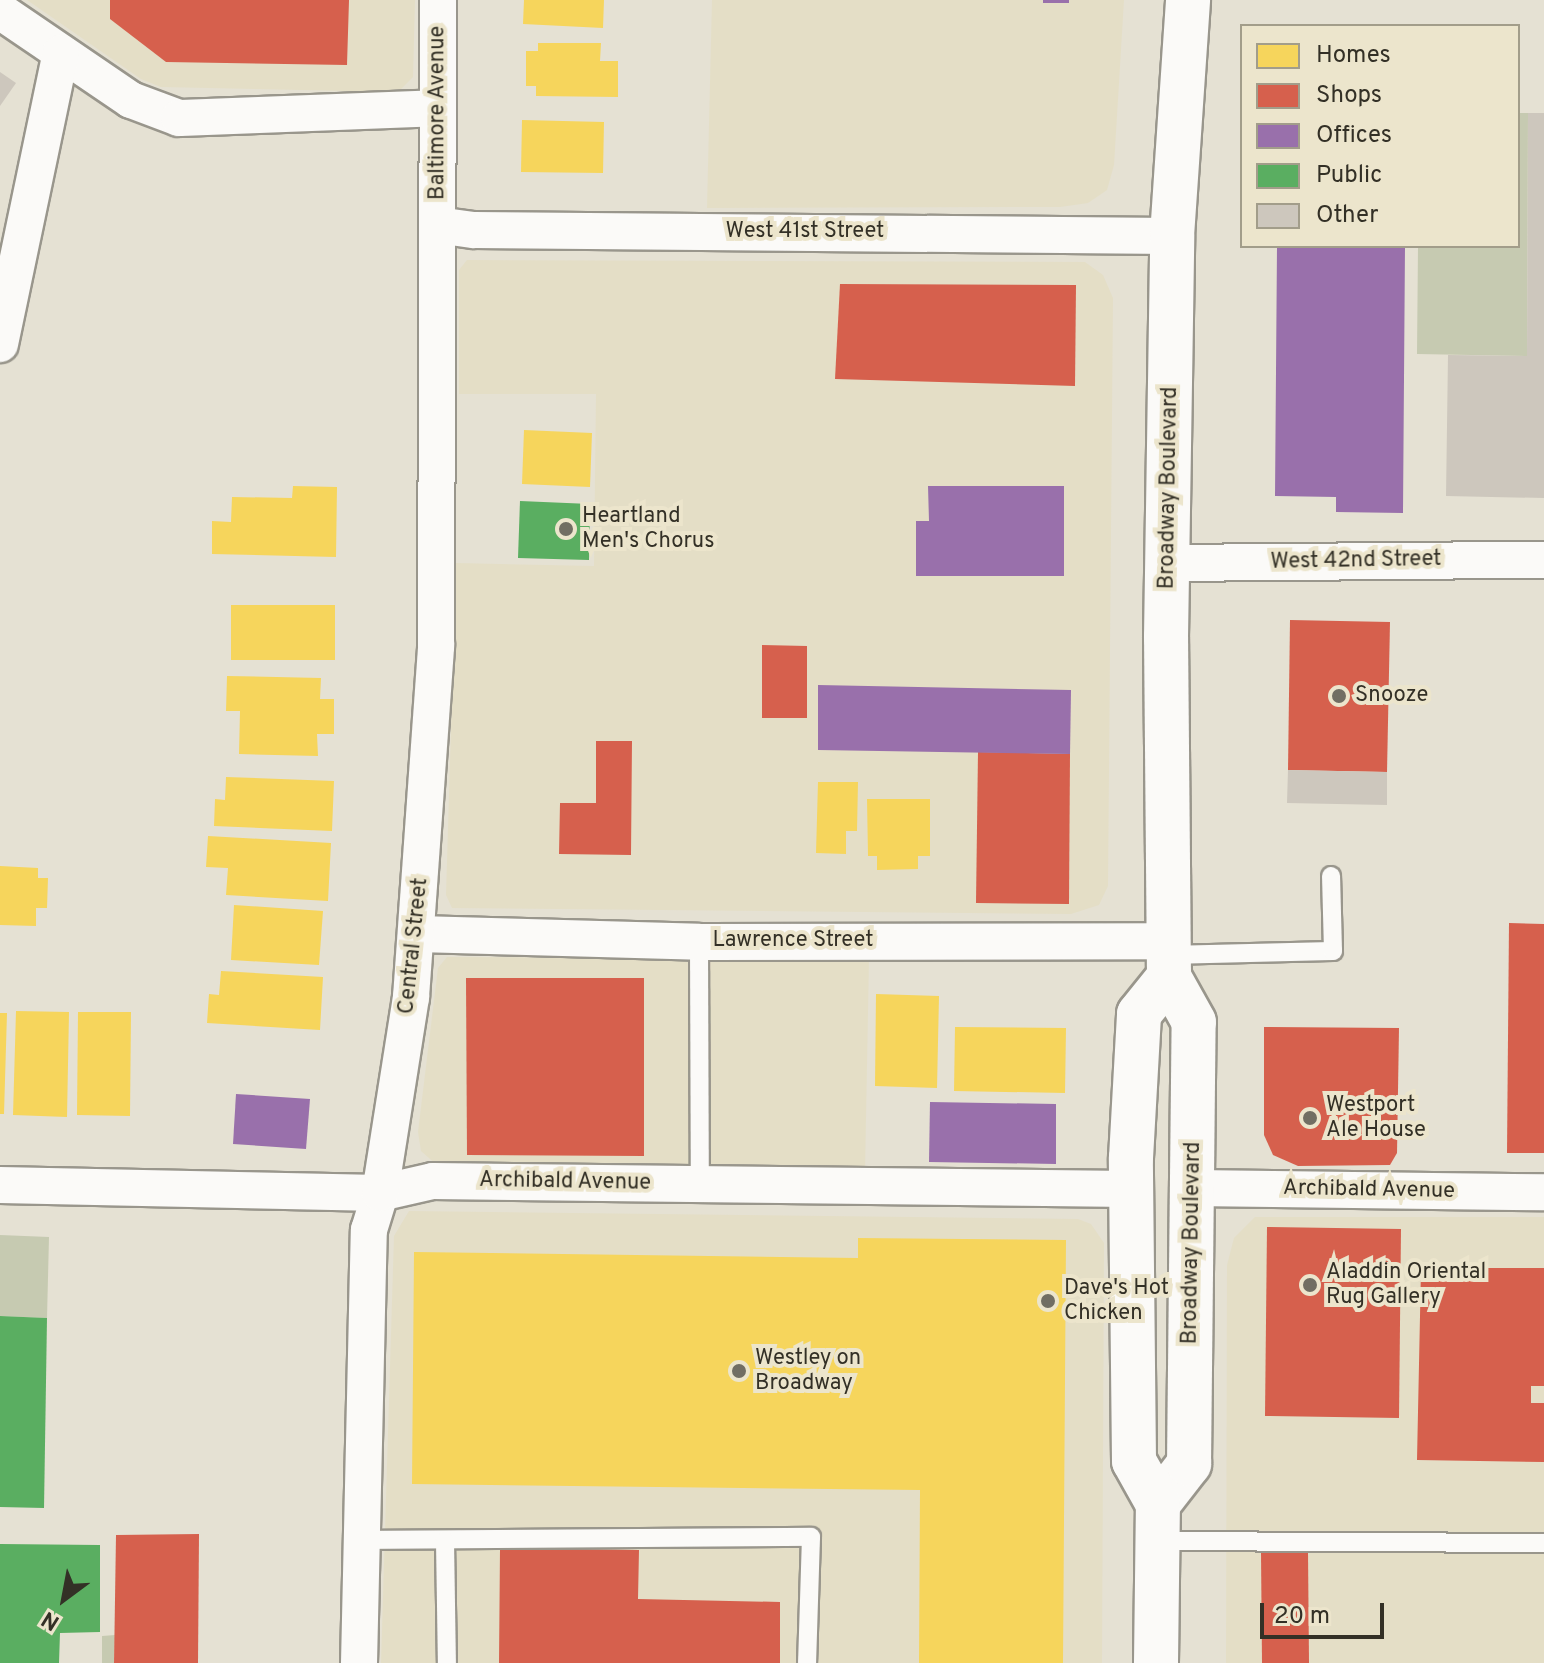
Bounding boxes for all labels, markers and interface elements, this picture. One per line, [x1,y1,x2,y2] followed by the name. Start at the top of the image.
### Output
[1240,24,1520,248] legend
[425,25,451,201] street label: Baltimore Avenue
[1316,41,1391,71] text: Homes
[1316,81,1382,111] text: Shops
[1316,121,1392,151] text: Offices
[1316,161,1382,191] text: Public
[1316,201,1378,231] text: Other
[726,219,884,245] street label: West 41st Street
[1154,386,1184,590] street label: Broadway Boulevard
[582,503,715,554] place label: Heartland Men's Chorus
[557,520,575,538] marker: Heartland Men's Chorus
[1270,546,1442,576] street label: West 42nd Street
[1355,683,1428,709] place label: Snooze
[1330,687,1348,705] marker: Snooze
[394,876,434,1016] street label: Central Street
[713,928,873,954] street label: Lawrence Street
[1326,1092,1426,1144] place label: Westport Ale House
[1301,1109,1319,1127] marker: Westport Ale House
[1177,1141,1207,1345] street label: Broadway Boulevard
[478,1167,652,1197] street label: Archibald Avenue
[1282,1175,1456,1205] street label: Archibald Avenue
[1326,1259,1486,1310] place label: Aladdin Oriental Rug Gallery
[1064,1275,1169,1326] place label: Dave's Hot Chicken
[1301,1276,1319,1294] marker: Aladdin Oriental Rug Gallery
[1039,1292,1057,1310] marker: Dave's Hot Chicken
[755,1345,861,1396] place label: Westley on Broadway
[730,1362,748,1380] marker: Westley on Broadway
[24,1559,104,1639] north arrow
[1264,1587,1388,1637] scale bar
[1274,1602,1330,1632] text: 20 m
[37,1604,65,1635] text: N

